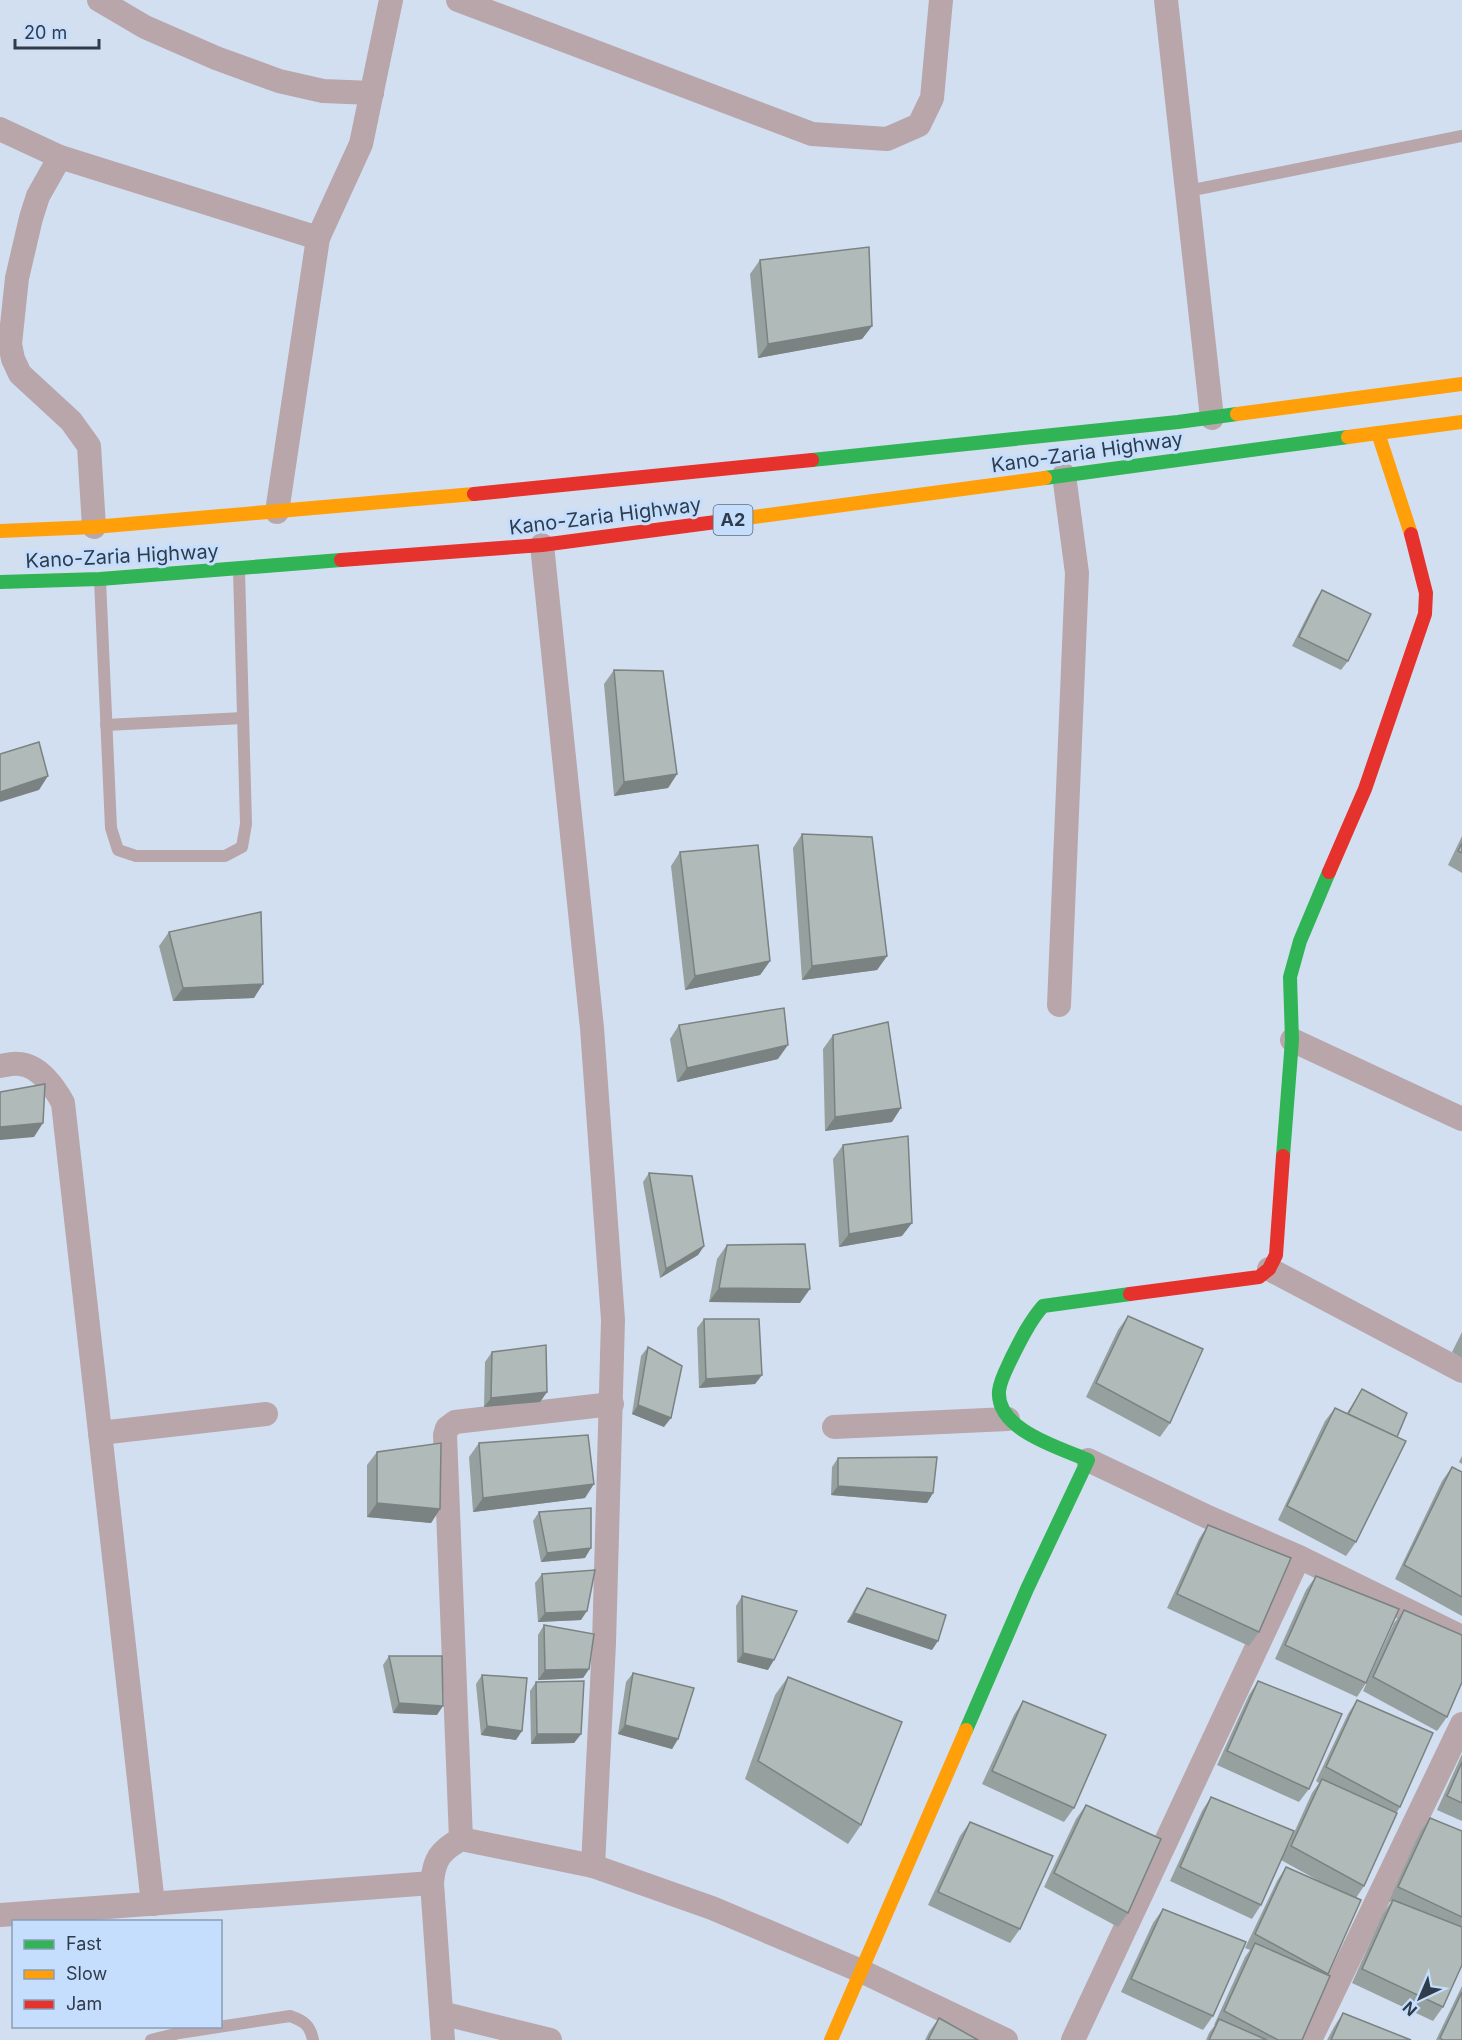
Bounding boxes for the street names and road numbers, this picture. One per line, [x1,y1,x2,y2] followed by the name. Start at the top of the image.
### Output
[990,427,1184,477] street label: Kano-Zaria Highway
[508,492,702,540] street label: Kano-Zaria Highway
[714,505,752,535] road number: A2
[25,539,219,573] street label: Kano-Zaria Highway

